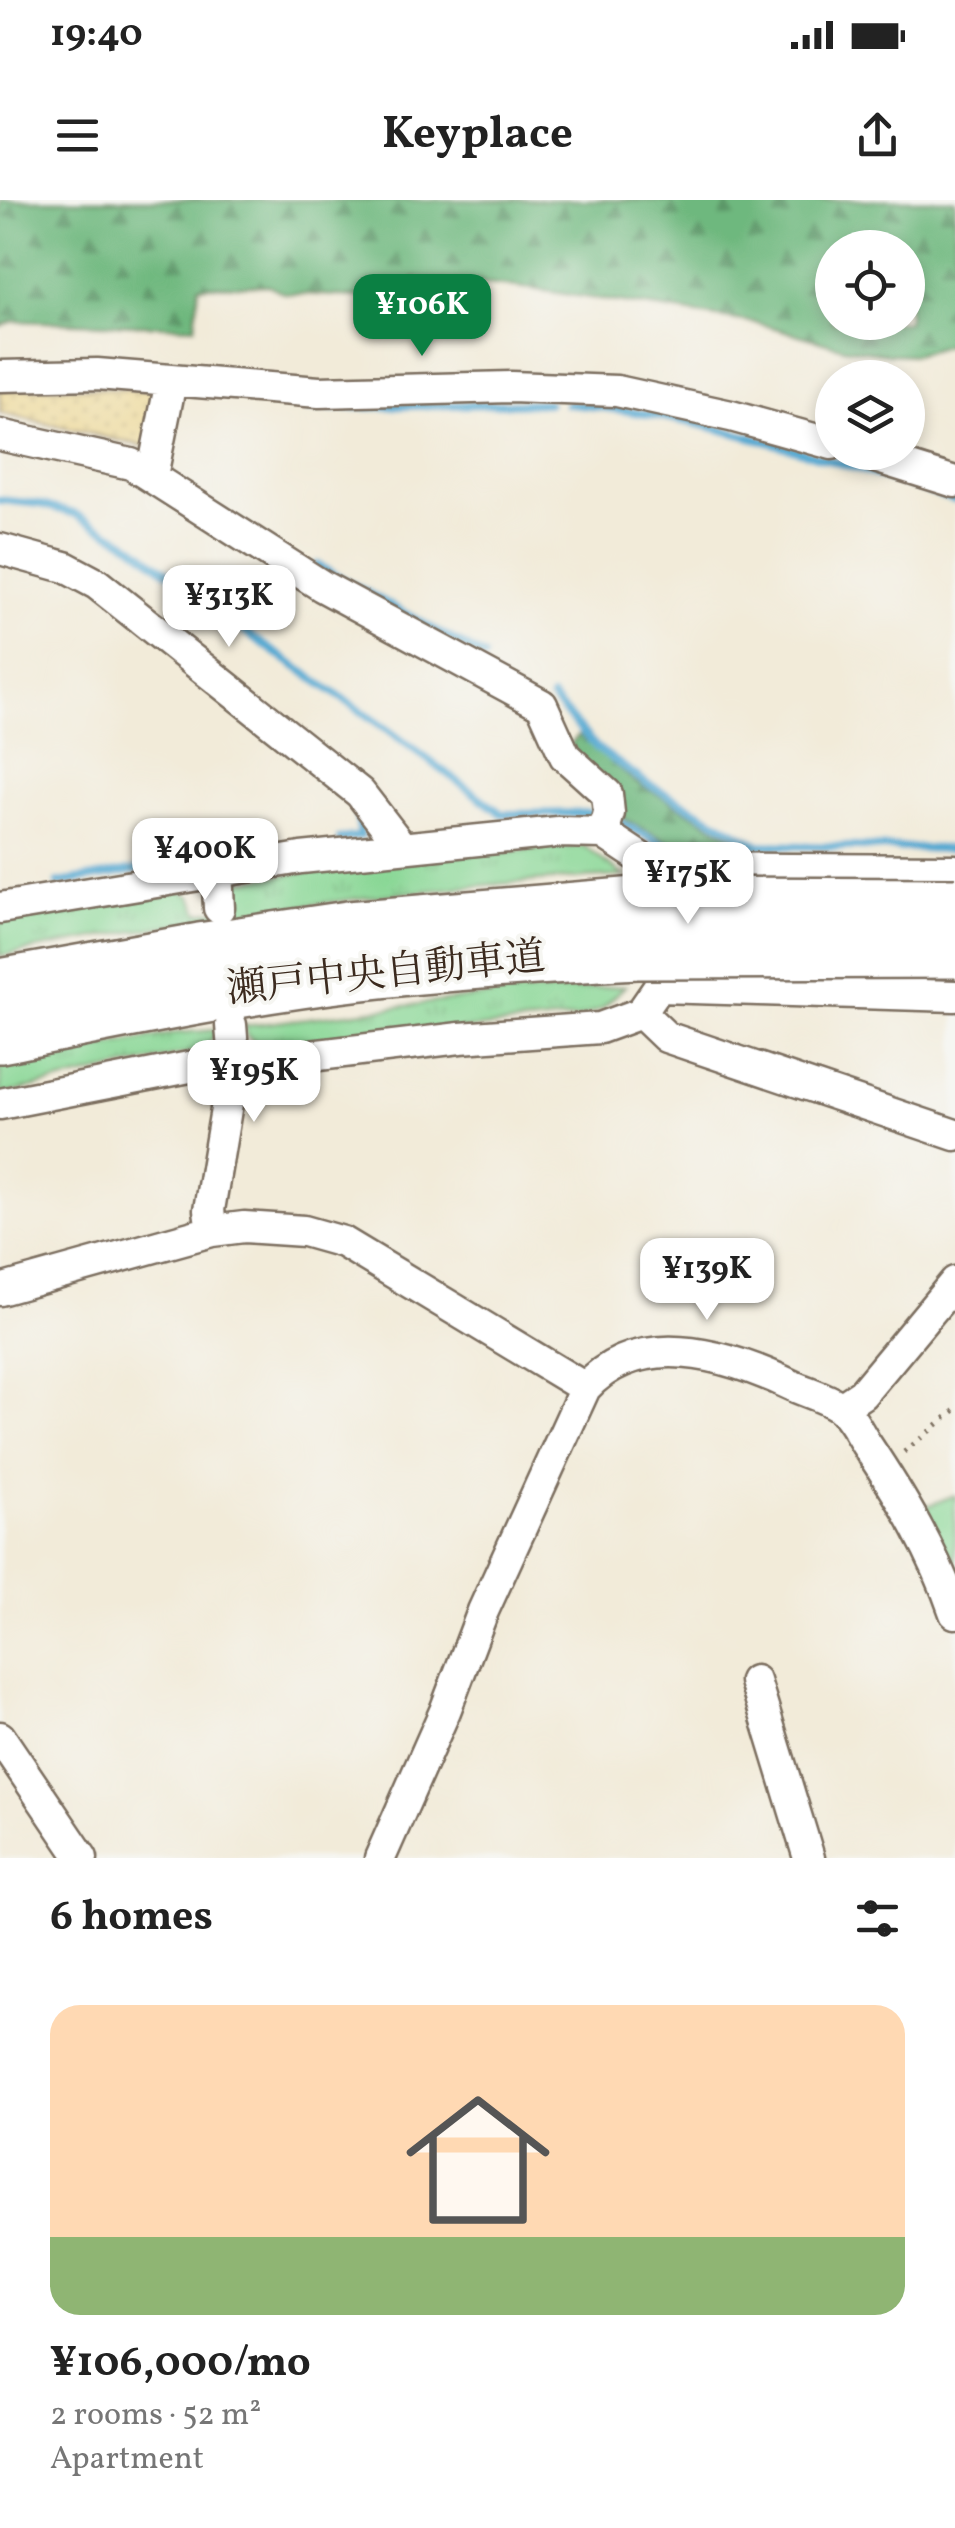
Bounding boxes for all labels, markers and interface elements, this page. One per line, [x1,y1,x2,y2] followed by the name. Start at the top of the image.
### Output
[50,9,143,62] text: 19:40
[382,104,573,167] text: Keyplace
[50,108,105,163] icon: menu
[850,108,905,163] icon: share
[815,230,925,470] map controls
[815,230,925,340] button: locate
[352,274,492,359] pin: ¥106K
[375,284,469,328] text: ¥106K
[815,360,925,470] button: layers
[159,565,299,650] pin: ¥313K
[185,575,273,619] text: ¥313K
[135,818,275,903] pin: ¥400K
[154,828,256,872] text: ¥400K
[618,842,758,927] pin: ¥175K
[645,852,731,896] text: ¥175K
[224,930,548,1020] street label: 瀬戸中央自動車道
[184,1040,324,1125] pin: ¥195K
[209,1050,299,1094] text: ¥195K
[637,1238,777,1323] pin: ¥139K
[662,1248,752,1292] text: ¥139K
[50,1889,213,1948] text: 6 homes
[850,1891,905,1946] icon: filters
[388,2070,568,2250] icon: home
[50,2335,311,2394] text: ¥106,000/mo
[50,2394,261,2438] text: 2 rooms · 52 m²
[50,2438,204,2482] text: Apartment

